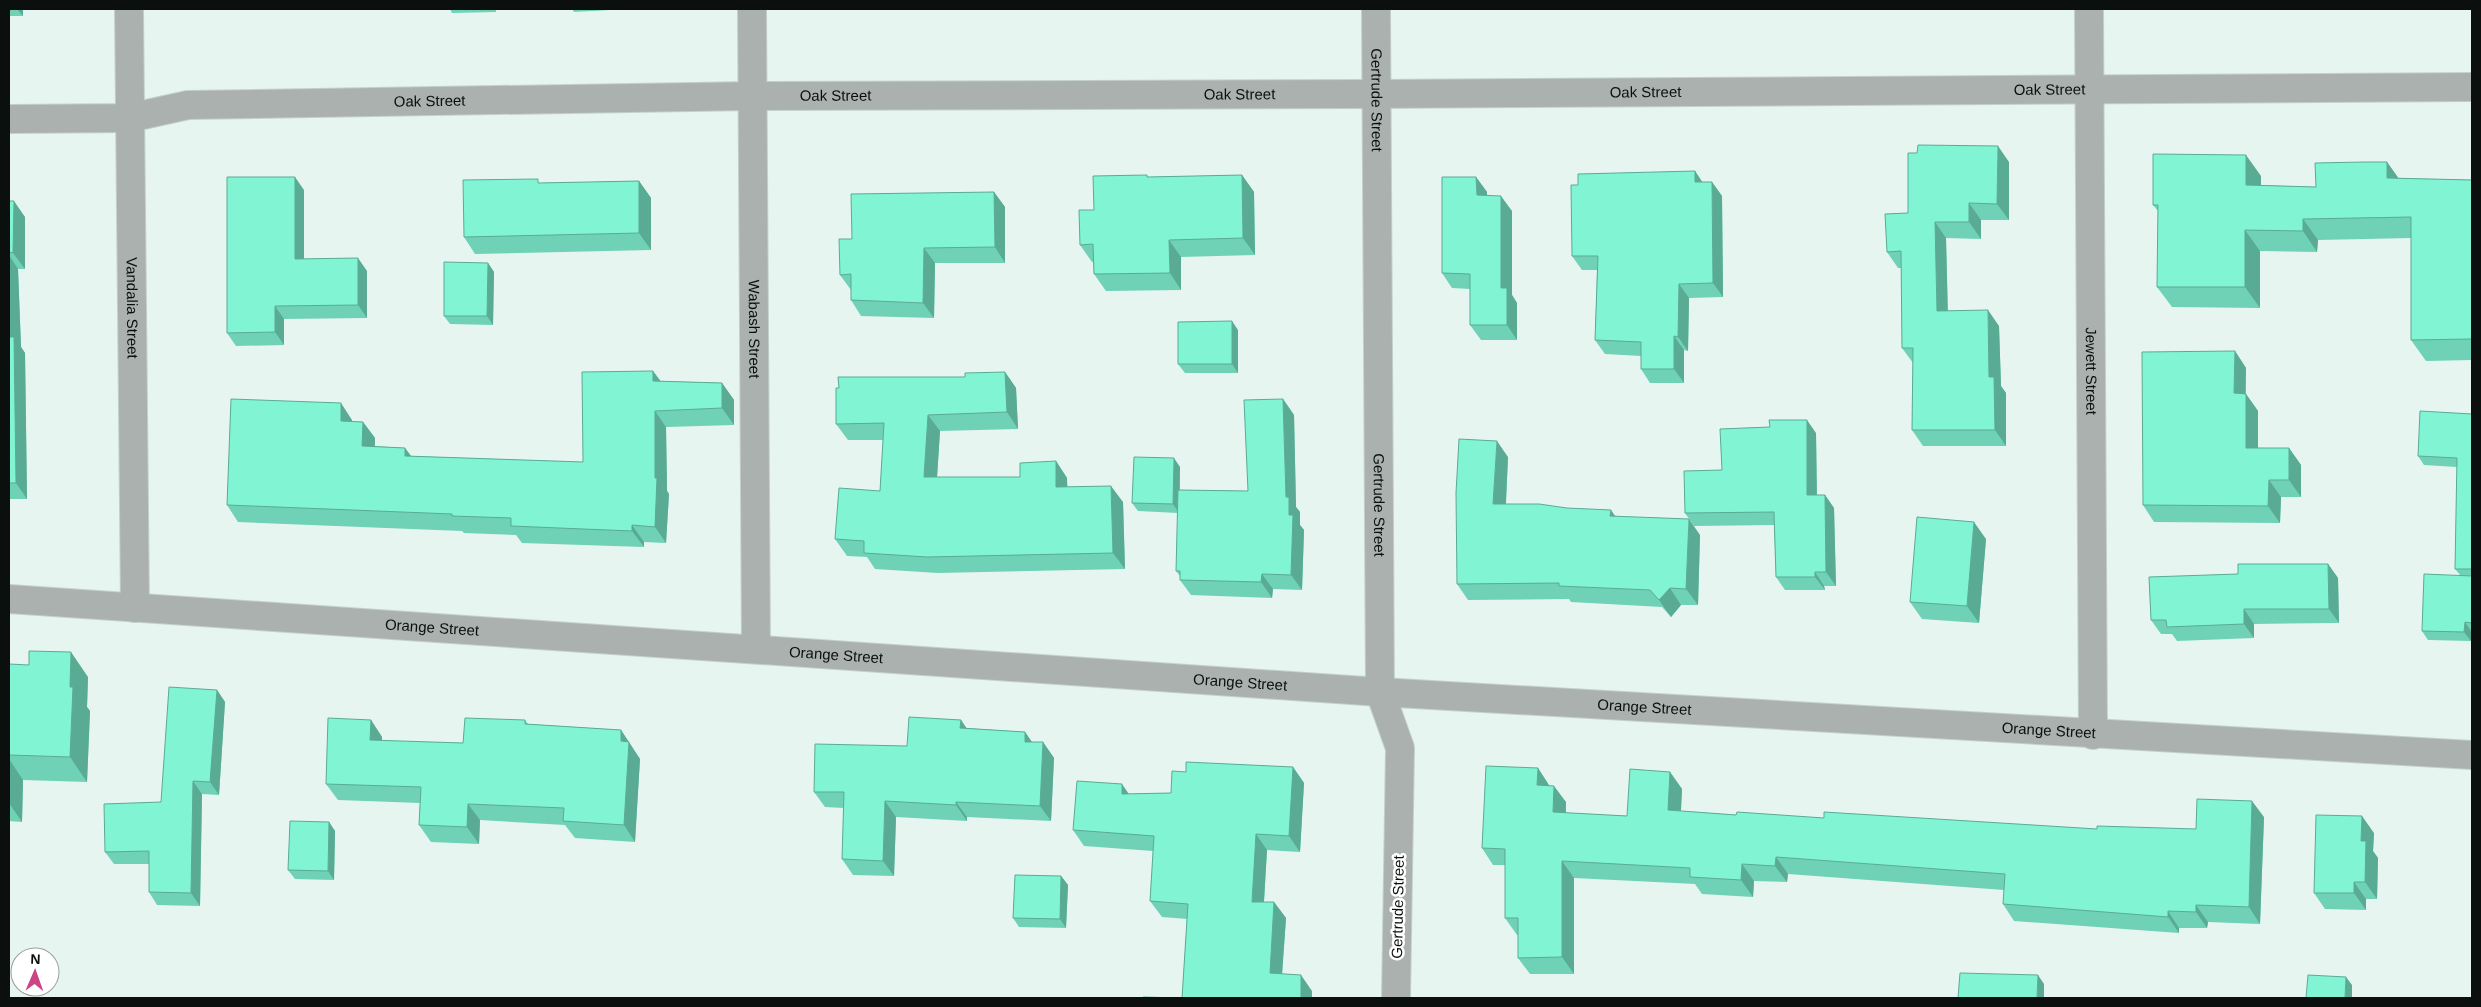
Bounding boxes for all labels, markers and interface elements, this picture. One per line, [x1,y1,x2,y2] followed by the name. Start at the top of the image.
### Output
[1368,48,1386,153] street label: Gertrude Street
[2014,80,2086,98] street label: Oak Street
[1610,83,1682,101] street label: Oak Street
[1204,85,1276,103] street label: Oak Street
[800,87,872,104] street label: Oak Street
[394,92,466,110] street label: Oak Street
[123,257,142,360] street label: Vandalia Street
[746,280,763,379] street label: Wabash Street
[2083,327,2100,416] street label: Jewett Street
[1371,453,1388,558] street label: Gertrude Street
[384,616,480,639] street label: Orange Street
[789,643,885,666] street label: Orange Street
[1193,670,1289,694] street label: Orange Street
[1597,696,1693,718] street label: Orange Street
[2001,719,2097,741] street label: Orange Street
[1388,854,1407,959] street label: Gertrude Street
[10,947,60,997] north arrow
[30,951,41,967] text: N

